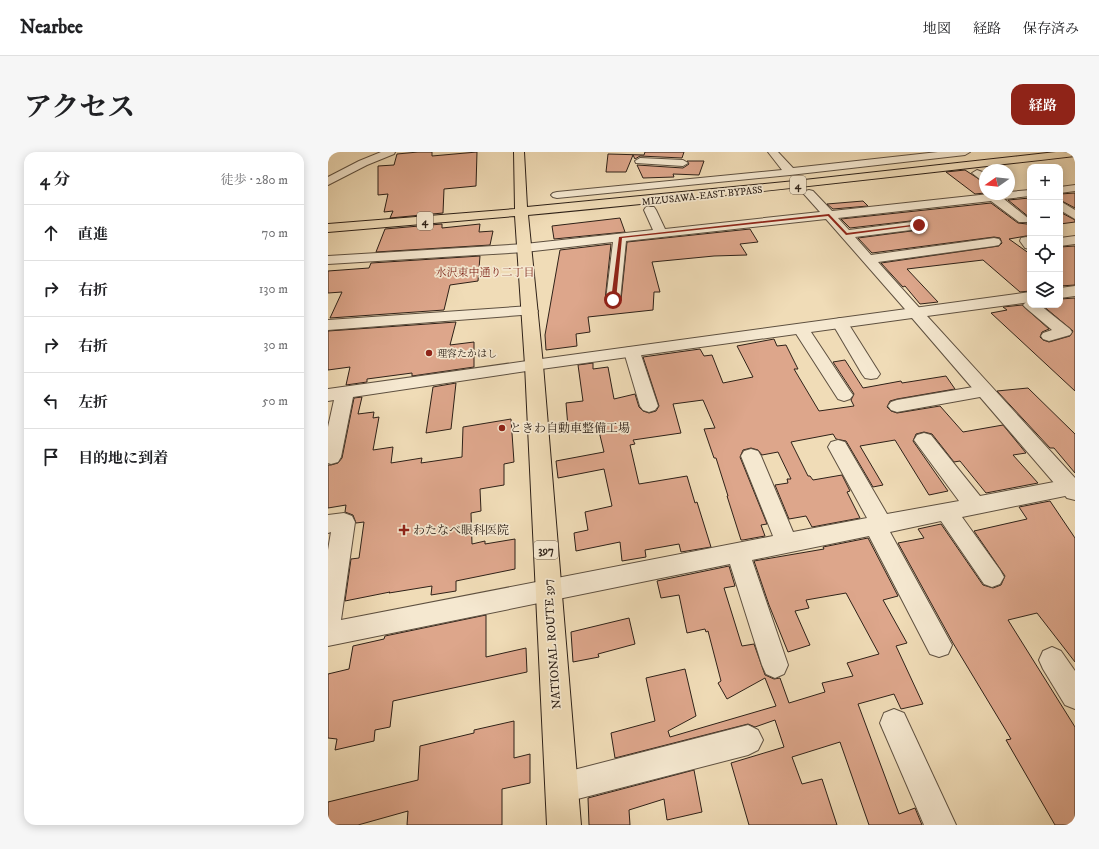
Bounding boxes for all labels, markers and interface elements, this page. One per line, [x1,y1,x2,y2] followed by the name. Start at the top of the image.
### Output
[20,16,83,39] text: Nearbee
[923,20,951,38] text: 地図
[973,20,1001,38] text: 経路
[1023,20,1079,38] text: 保存済み
[1011,84,1075,125] button: 経路
[24,90,135,125] text: アクセス
[979,164,1015,200] north arrow
[1027,164,1063,308] map controls
[1027,164,1063,200] button: +
[40,169,70,191] text: 4 分
[221,172,288,188] text: 徒歩 · 280 m
[790,176,806,194] road number: 4
[641,184,763,208] street label: MIZUSAWA-EAST BYPASS
[1027,200,1063,236] button: −
[417,212,433,230] road number: 4
[910,216,928,234] route end
[40,222,62,244] icon: ahead
[78,225,108,244] text: 直進
[262,225,288,241] text: 70 m
[1027,236,1063,272] button: locate
[436,266,535,280] district label: 水沢東中通り二丁目
[1027,272,1063,308] button: layers
[40,278,62,300] icon: right
[78,281,108,300] text: 右折
[259,281,288,297] text: 130 m
[604,291,622,309] route start
[40,334,62,356] icon: right
[78,337,108,356] text: 右折
[264,337,288,353] text: 30 m
[424,348,434,358] marker: 理容たかはし
[437,348,497,360] place label: 理容たかはし
[40,390,62,412] icon: left
[78,393,108,412] text: 左折
[262,393,288,409] text: 50 m
[510,421,630,436] place label: ときわ自動車整備工場
[497,423,507,433] marker: ときわ自動車整備工場
[40,446,62,468] icon: arrive
[78,449,168,468] text: 目的地に到着
[413,523,509,538] place label: わたなべ眼科医院
[398,524,410,536] marker: わたなべ眼科医院
[534,541,558,559] road number: 397
[540,578,565,709] street label: NATIONAL ROUTE 397

